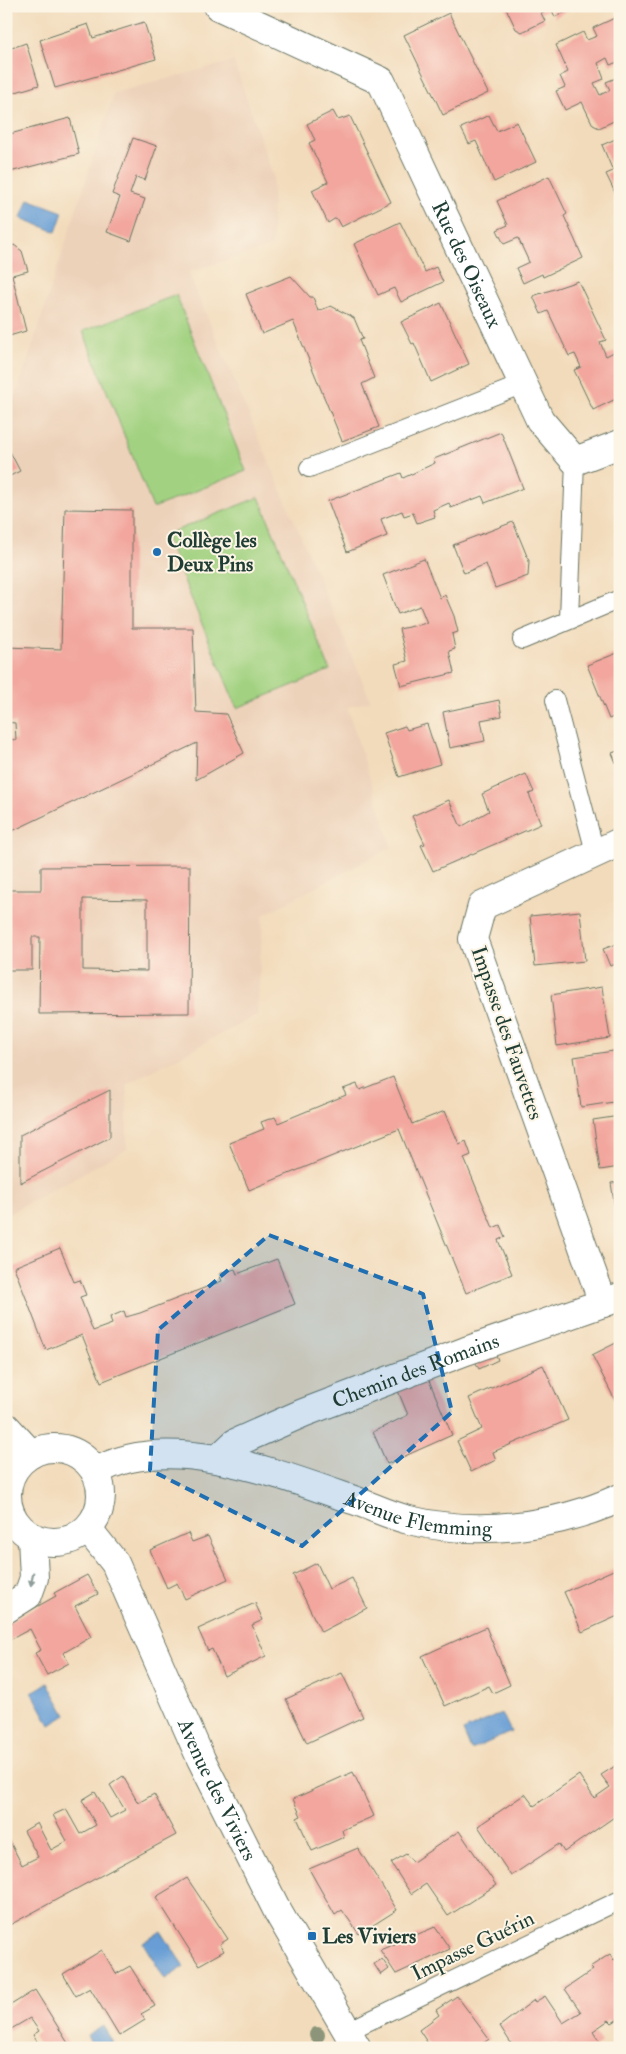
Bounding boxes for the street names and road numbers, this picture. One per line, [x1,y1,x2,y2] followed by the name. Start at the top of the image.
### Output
[426,197,509,333] street label: Rue des Oiseaux
[465,943,549,1123] street label: Impasse des Fauvettes
[328,1327,503,1414] street label: Chemin des Romains
[340,1484,493,1542] street label: Avenue Flemming
[171,1713,263,1865] street label: Avenue des Viviers
[407,1905,539,1987] street label: Impasse Guérin

